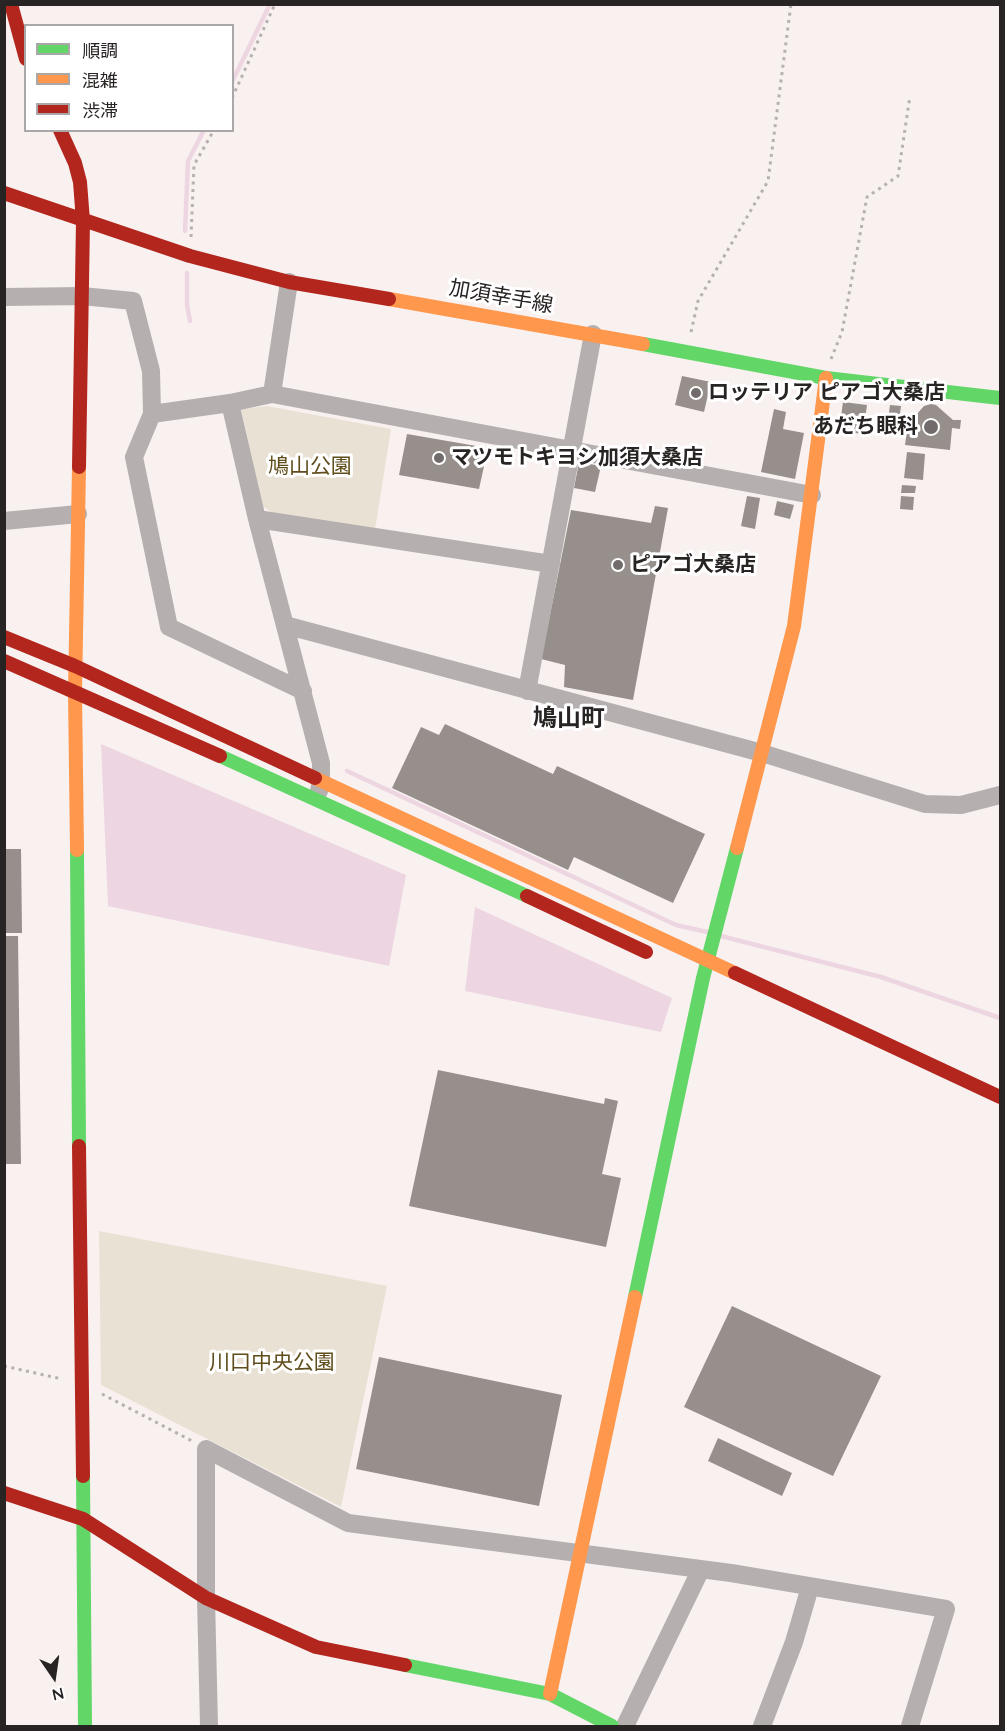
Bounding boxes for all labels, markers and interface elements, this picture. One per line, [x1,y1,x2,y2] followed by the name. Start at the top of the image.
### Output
[24,24,234,132] legend
[82,39,118,62] text: 順調
[82,69,118,92] text: 混雑
[82,99,118,122] text: 渋滞
[447,275,555,319] street label: 加須幸手線
[708,380,945,406] place label: ロッテリア ピアゴ大桑店
[689,386,703,400] marker: ロッテリア ピアゴ大桑店
[813,414,918,440] place label: あだち眼科
[922,418,940,436] marker: あだち眼科
[451,445,703,471] place label: マツモトキヨシ加須大桑店
[432,451,446,465] marker: マツモトキヨシ加須大桑店
[268,454,352,480] park label: 鳩山公園
[630,552,756,578] place label: ピアゴ大桑店
[611,558,625,572] marker: ピアゴ大桑店
[533,705,605,733] district label: 鳩山町
[209,1350,335,1376] park label: 川口中央公園
[24,1647,84,1707] north arrow
[50,1683,66,1706] text: N

